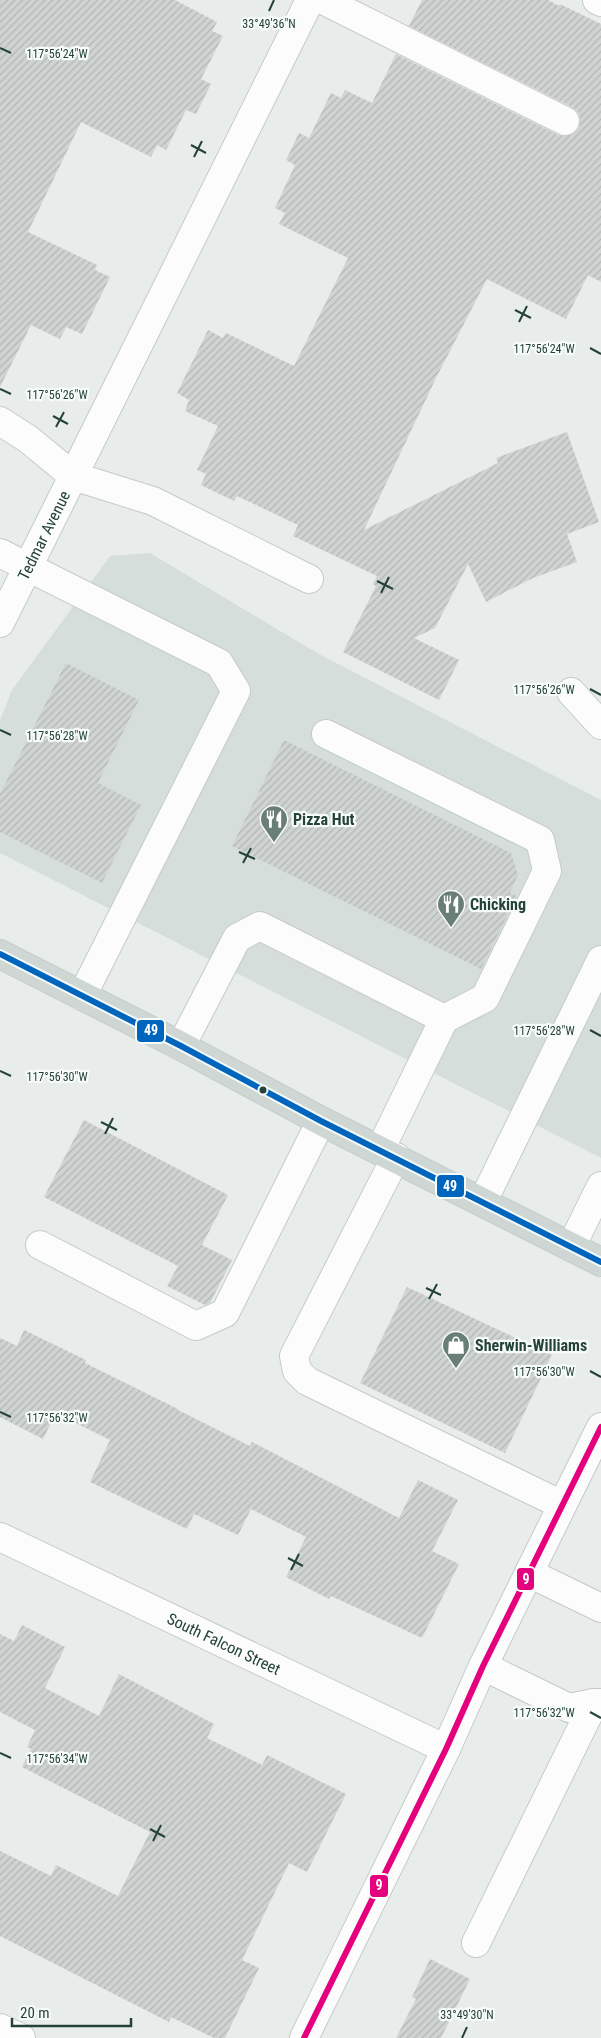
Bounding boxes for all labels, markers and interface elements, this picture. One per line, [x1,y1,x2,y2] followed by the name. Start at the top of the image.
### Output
[242,17,296,31] text: 33°49'36"N
[26,47,88,61] text: 117°56'24"W
[513,342,575,356] text: 117°56'24"W
[26,388,88,402] text: 117°56'26"W
[13,487,74,583] street label: Tedmar Avenue
[513,683,575,697] text: 117°56'26"W
[26,729,88,743] text: 117°56'28"W
[259,804,289,843] restaurant icon: Pizza Hut
[293,810,355,829] place label: Pizza Hut
[436,889,466,928] restaurant icon: Chicking
[470,895,526,914] place label: Chicking
[136,1019,165,1043] line badge: 49
[144,1022,158,1038] text: 49
[513,1024,575,1038] text: 117°56'28"W
[26,1070,88,1084] text: 117°56'30"W
[258,1085,268,1095] unlabelled marker
[436,1174,465,1198] line badge: 49
[443,1178,457,1194] text: 49
[441,1330,471,1369] shop icon: Sherwin-Williams
[475,1336,587,1355] place label: Sherwin-Williams
[513,1365,575,1379] text: 117°56'30"W
[26,1411,88,1425] text: 117°56'32"W
[516,1567,535,1591] line badge: 9
[522,1571,530,1587] text: 9
[164,1608,284,1679] street label: South Falcon Street
[513,1706,575,1720] text: 117°56'32"W
[26,1752,88,1766] text: 117°56'34"W
[369,1874,389,1898] line badge: 9
[375,1877,383,1893] text: 9
[12,1996,131,2028] scale bar
[20,2004,50,2022] text: 20 m
[440,2008,494,2022] text: 33°49'30"N

